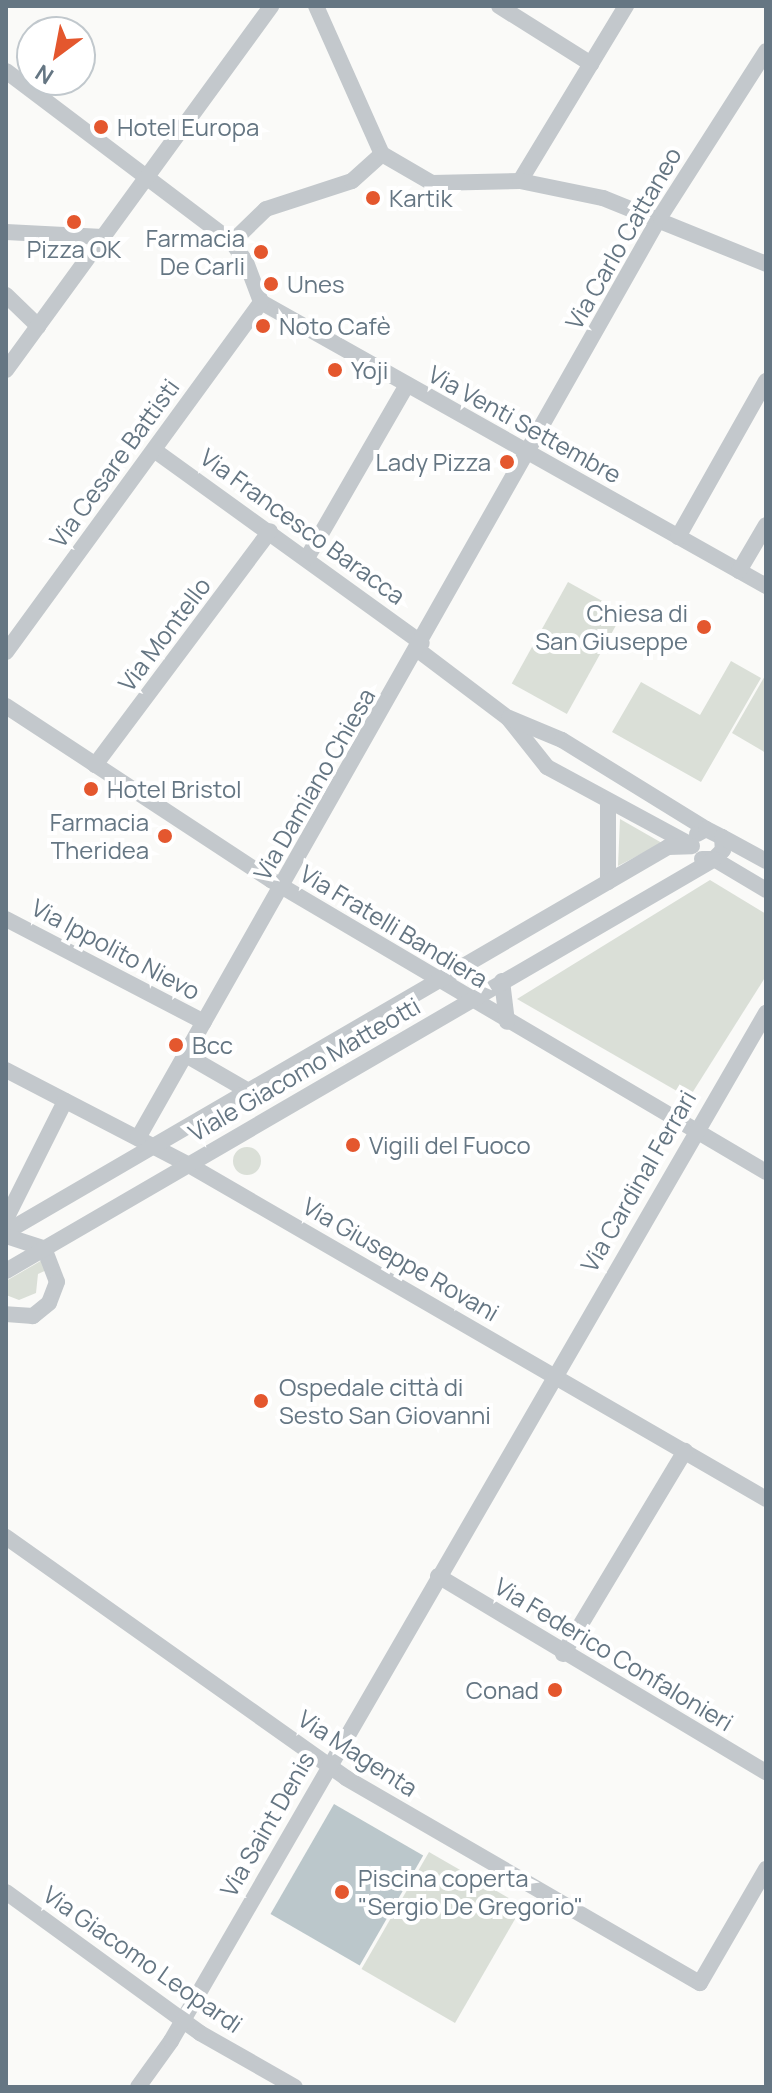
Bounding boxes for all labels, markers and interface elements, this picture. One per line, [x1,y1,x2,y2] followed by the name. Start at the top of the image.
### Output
[16,16,96,96] north arrow
[30,58,59,92] text: N
[117,113,259,141] place label: Hotel Europa
[92,118,110,136] marker: Hotel Europa
[559,142,687,334] street label: Via Carlo Cattaneo
[389,184,452,212] place label: Kartik
[364,189,382,207] marker: Kartik
[65,213,83,231] marker: Pizza OK
[146,224,245,280] place label: Farmacia De Carli
[27,235,121,263] place label: Pizza OK
[252,243,270,261] marker: Farmacia De Carli
[287,270,345,298] place label: Unes
[262,275,280,293] marker: Unes
[279,312,391,340] place label: Noto Cafè
[254,317,272,335] marker: Noto Cafè
[351,356,388,384] place label: Yoji
[424,359,626,489] street label: Via Venti Settembre
[326,361,344,379] marker: Yoji
[43,373,185,553] street label: Via Cesare Battisti
[195,442,411,610] street label: Via Francesco Baracca
[376,448,491,476] place label: Lady Pizza
[498,453,516,471] marker: Lady Pizza
[112,571,216,697] street label: Via Montello
[535,599,688,655] place label: Chiesa di San Giuseppe
[695,618,713,636] marker: Chiesa di San Giuseppe
[247,683,381,885] street label: Via Damiano Chiesa
[107,775,242,803] place label: Hotel Bristol
[82,780,100,798] marker: Hotel Bristol
[50,808,149,864] place label: Farmacia Theridea
[156,827,174,845] marker: Farmacia Theridea
[295,859,493,993] street label: Via Fratelli Bandiera
[27,892,205,1006] street label: Via Ippolito Nievo
[183,991,425,1147] street label: Viale Giacomo Matteotti
[192,1031,233,1059] place label: Bcc
[167,1036,185,1054] marker: Bcc
[574,1085,702,1277] street label: Via Cardinal Ferrari
[369,1131,531,1159] place label: Vigili del Fuoco
[344,1136,362,1154] marker: Vigili del Fuoco
[298,1191,504,1327] street label: Via Giuseppe Rovani
[279,1373,491,1429] place label: Ospedale città di Sesto San Giovanni
[250,1390,272,1412] marker: Ospedale città di Sesto San Giovanni
[490,1571,738,1737] street label: Via Federico Confalonieri
[466,1676,539,1704] place label: Conad
[546,1681,564,1699] marker: Conad
[293,1704,423,1802] street label: Via Magenta
[214,1746,320,1902] street label: Via Saint Denis
[358,1864,583,1920] place label: Piscina coperta "Sergio De Gregorio"
[38,1879,248,2039] street label: Via Giacomo Leopardi
[333,1883,351,1901] marker: Piscina coperta "Sergio De Gregorio"

